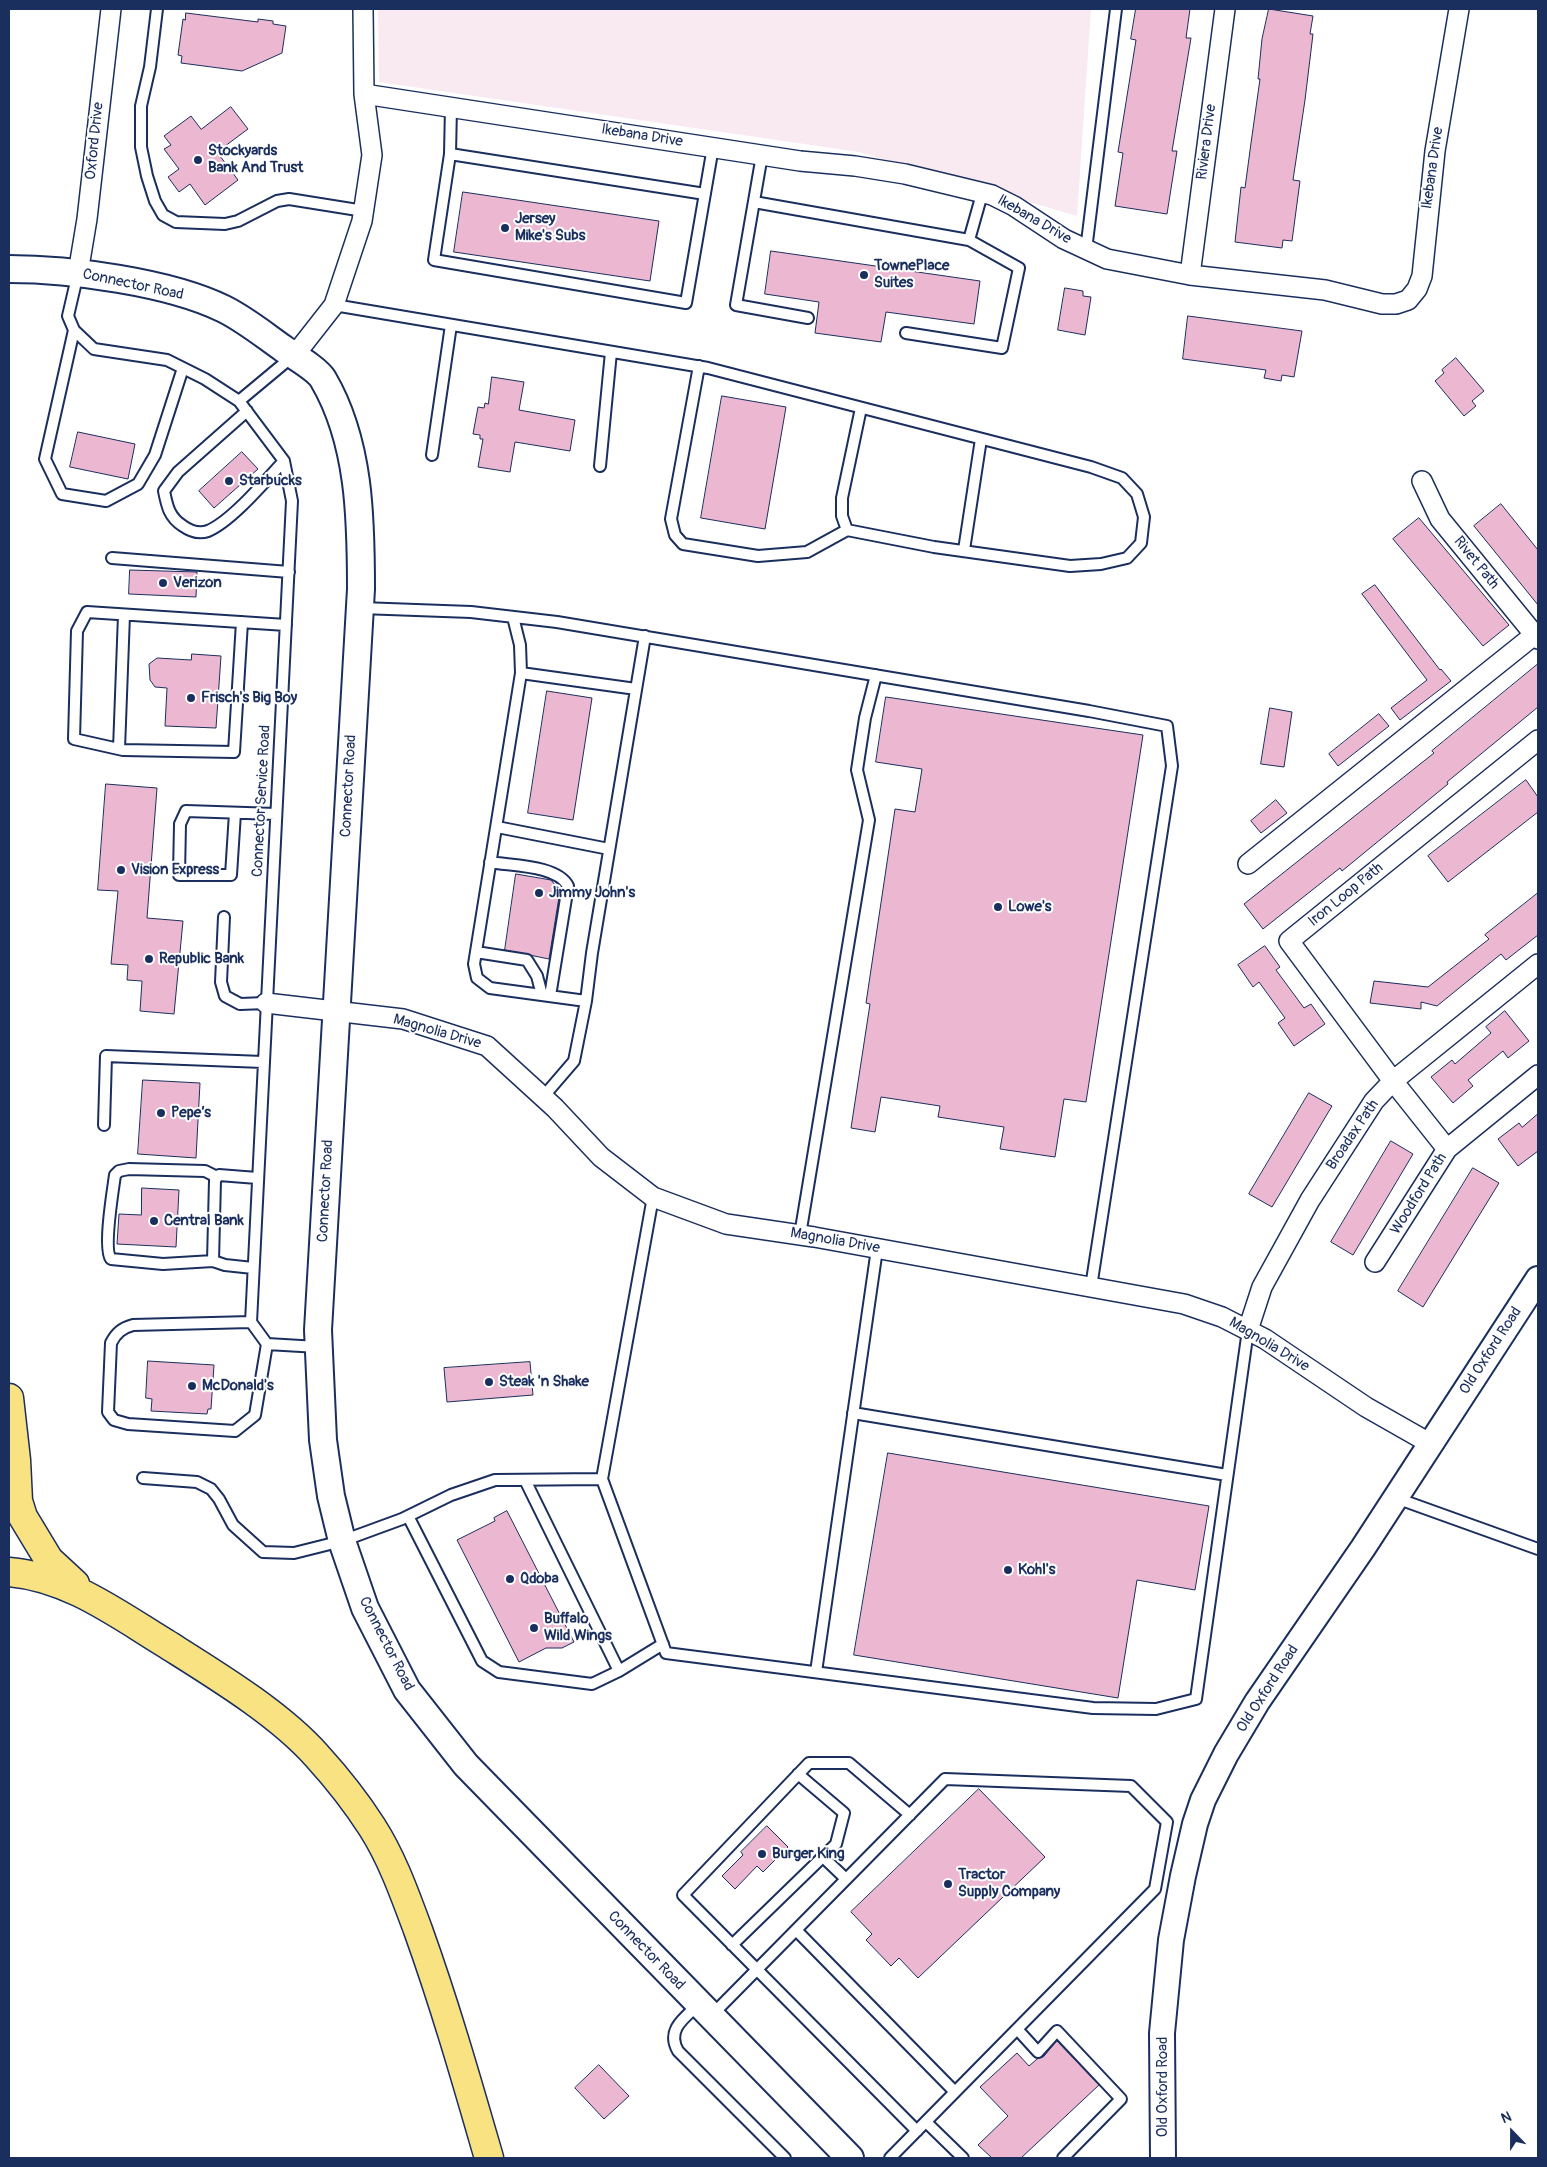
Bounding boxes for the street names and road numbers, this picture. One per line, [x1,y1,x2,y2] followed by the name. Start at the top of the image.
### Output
[82,101,108,181] street label: Oxford Drive
[1193,103,1221,181] street label: Riviera Drive
[600,121,684,151] street label: Ikebana Drive
[1418,126,1448,210] street label: Ikebana Drive
[994,192,1074,248] street label: Ikebana Drive
[81,265,185,305] street label: Connector Road
[1449,533,1503,593] street label: Rivet Path
[249,725,275,877] street label: Connector Service Road
[337,734,361,838] street label: Connector Road
[1305,859,1387,931] street label: Iron Loop Path
[391,1011,483,1053] street label: Magnolia Drive
[1323,1096,1383,1174] street label: Broadax Path
[314,1139,338,1243] street label: Connector Road
[1387,1150,1451,1238] street label: Woodford Path
[789,1224,881,1258] street label: Magnolia Drive
[1456,1304,1526,1398] street label: Old Oxford Road
[1226,1314,1312,1376] street label: Magnolia Drive
[355,1594,417,1694] street label: Connector Road
[1233,1642,1303,1736] street label: Old Oxford Road
[604,1908,688,1994] street label: Connector Road
[1154,2037,1172,2137] street label: Old Oxford Road

